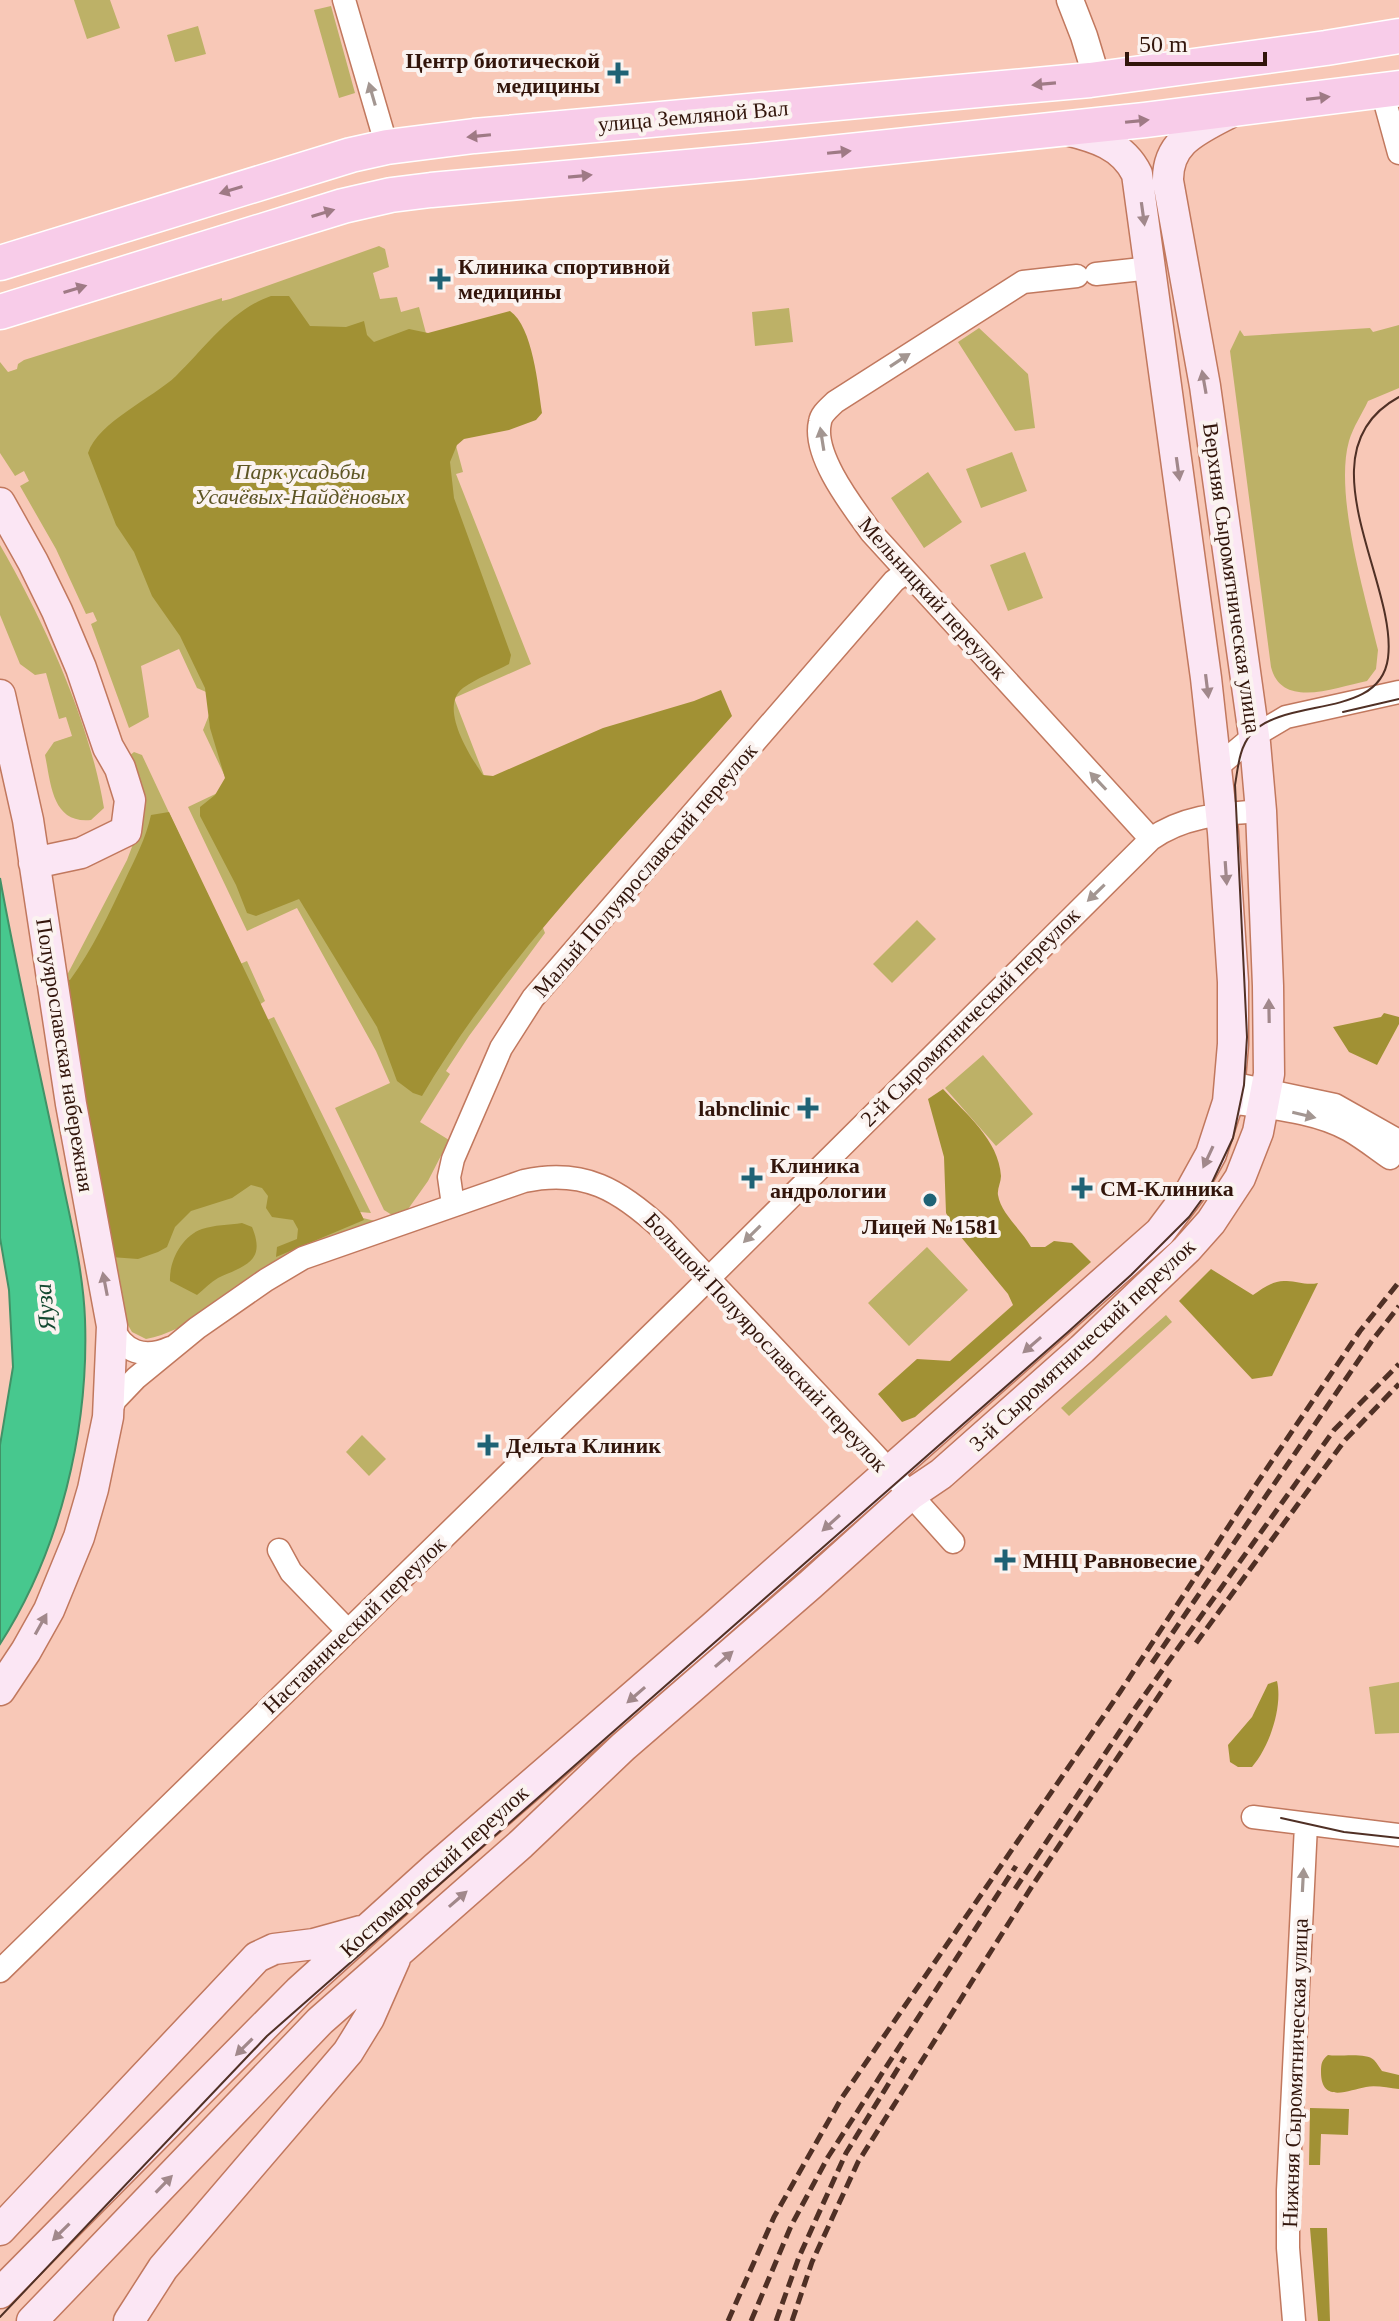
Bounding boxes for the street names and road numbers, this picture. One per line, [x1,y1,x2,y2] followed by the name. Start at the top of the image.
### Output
[597,95,789,137] street label: улица Земляной Вал
[1198,421,1266,735] street label: Верхняя Сыромятническая улица
[854,512,1013,684] street label: Мельницкий переулок
[528,738,762,1002] street label: Малый Полуярославский переулок
[855,902,1085,1132] street label: 2-й Сыромятнический переулок
[31,916,99,1194] street label: Полуярославская набережная
[639,1207,893,1477] street label: Большой Полуярославский переулок
[964,1234,1200,1456] street label: 3-й Сыромятнический переулок
[257,1531,451,1719] street label: Наставнический переулок
[335,1780,533,1962] street label: Костомаровский переулок
[1277,1918,1313,2228] street label: Нижняя Сыромятническая улица

